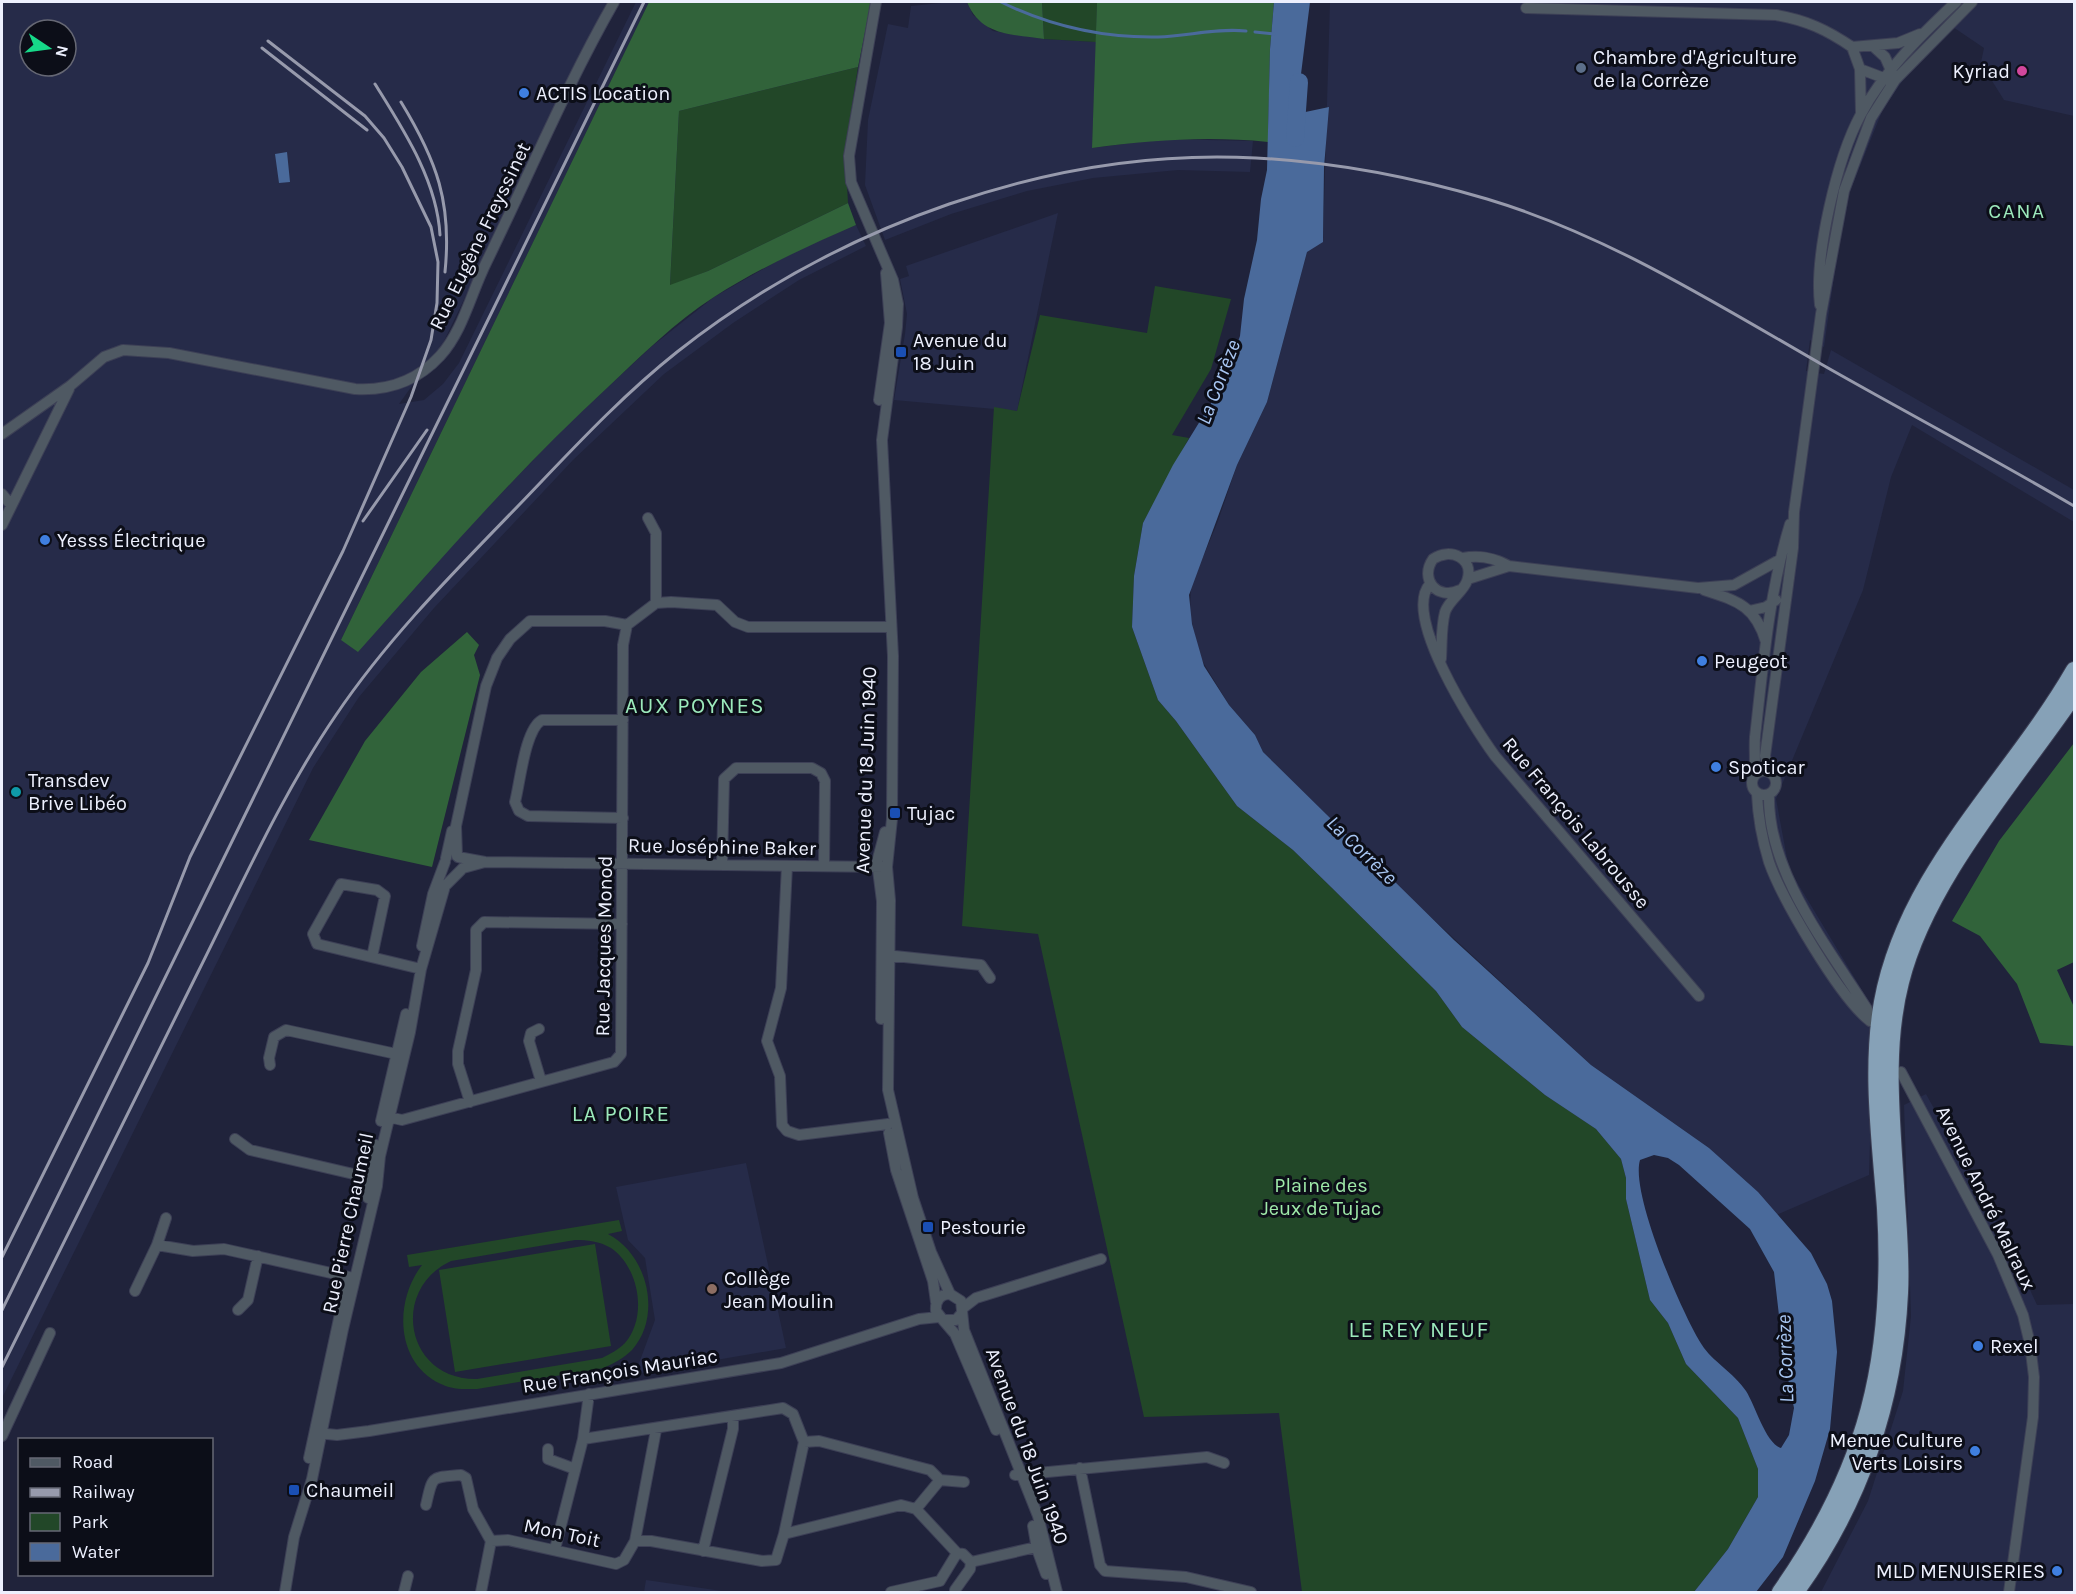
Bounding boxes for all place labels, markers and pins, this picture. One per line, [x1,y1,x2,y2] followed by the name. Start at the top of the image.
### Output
[1593,46,1797,92] place label: Chambre d'Agriculture de la Corrèze
[1952,60,2010,83] place label: Kyriad
[1574,61,1588,75] marker: Chambre d'Agriculture de la Corrèze
[2015,64,2029,78] marker: Kyriad
[536,82,670,105] place label: ACTIS Location
[517,86,531,100] marker: ACTIS Location
[913,329,1008,375] place label: Avenue du 18 Juin
[894,345,908,359] marker: Avenue du 18 Juin
[57,528,205,552] place label: Yesss Électrique
[38,533,52,547] marker: Yesss Électrique
[1714,650,1788,673] place label: Peugeot
[1695,654,1709,668] marker: Peugeot
[1728,756,1806,779] place label: Spoticar
[1709,760,1723,774] marker: Spoticar
[28,769,127,815] place label: Transdev Brive Libéo
[9,785,23,799] marker: Transdev Brive Libéo
[907,802,955,825] place label: Tujac
[888,806,902,820] marker: Tujac
[940,1216,1026,1239] place label: Pestourie
[921,1220,935,1234] marker: Pestourie
[724,1267,834,1313] place label: Collège Jean Moulin
[705,1282,719,1296] marker: Collège Jean Moulin
[1990,1335,2039,1358] place label: Rexel
[1971,1339,1985,1353] marker: Rexel
[1829,1429,1963,1475] place label: Menue Culture Verts Loisirs
[1968,1444,1982,1458] marker: Menue Culture Verts Loisirs
[306,1479,394,1502] place label: Chaumeil
[287,1483,301,1497] marker: Chaumeil
[1876,1560,2045,1583] place label: MLD MENUISERIES
[2050,1564,2064,1578] marker: MLD MENUISERIES

